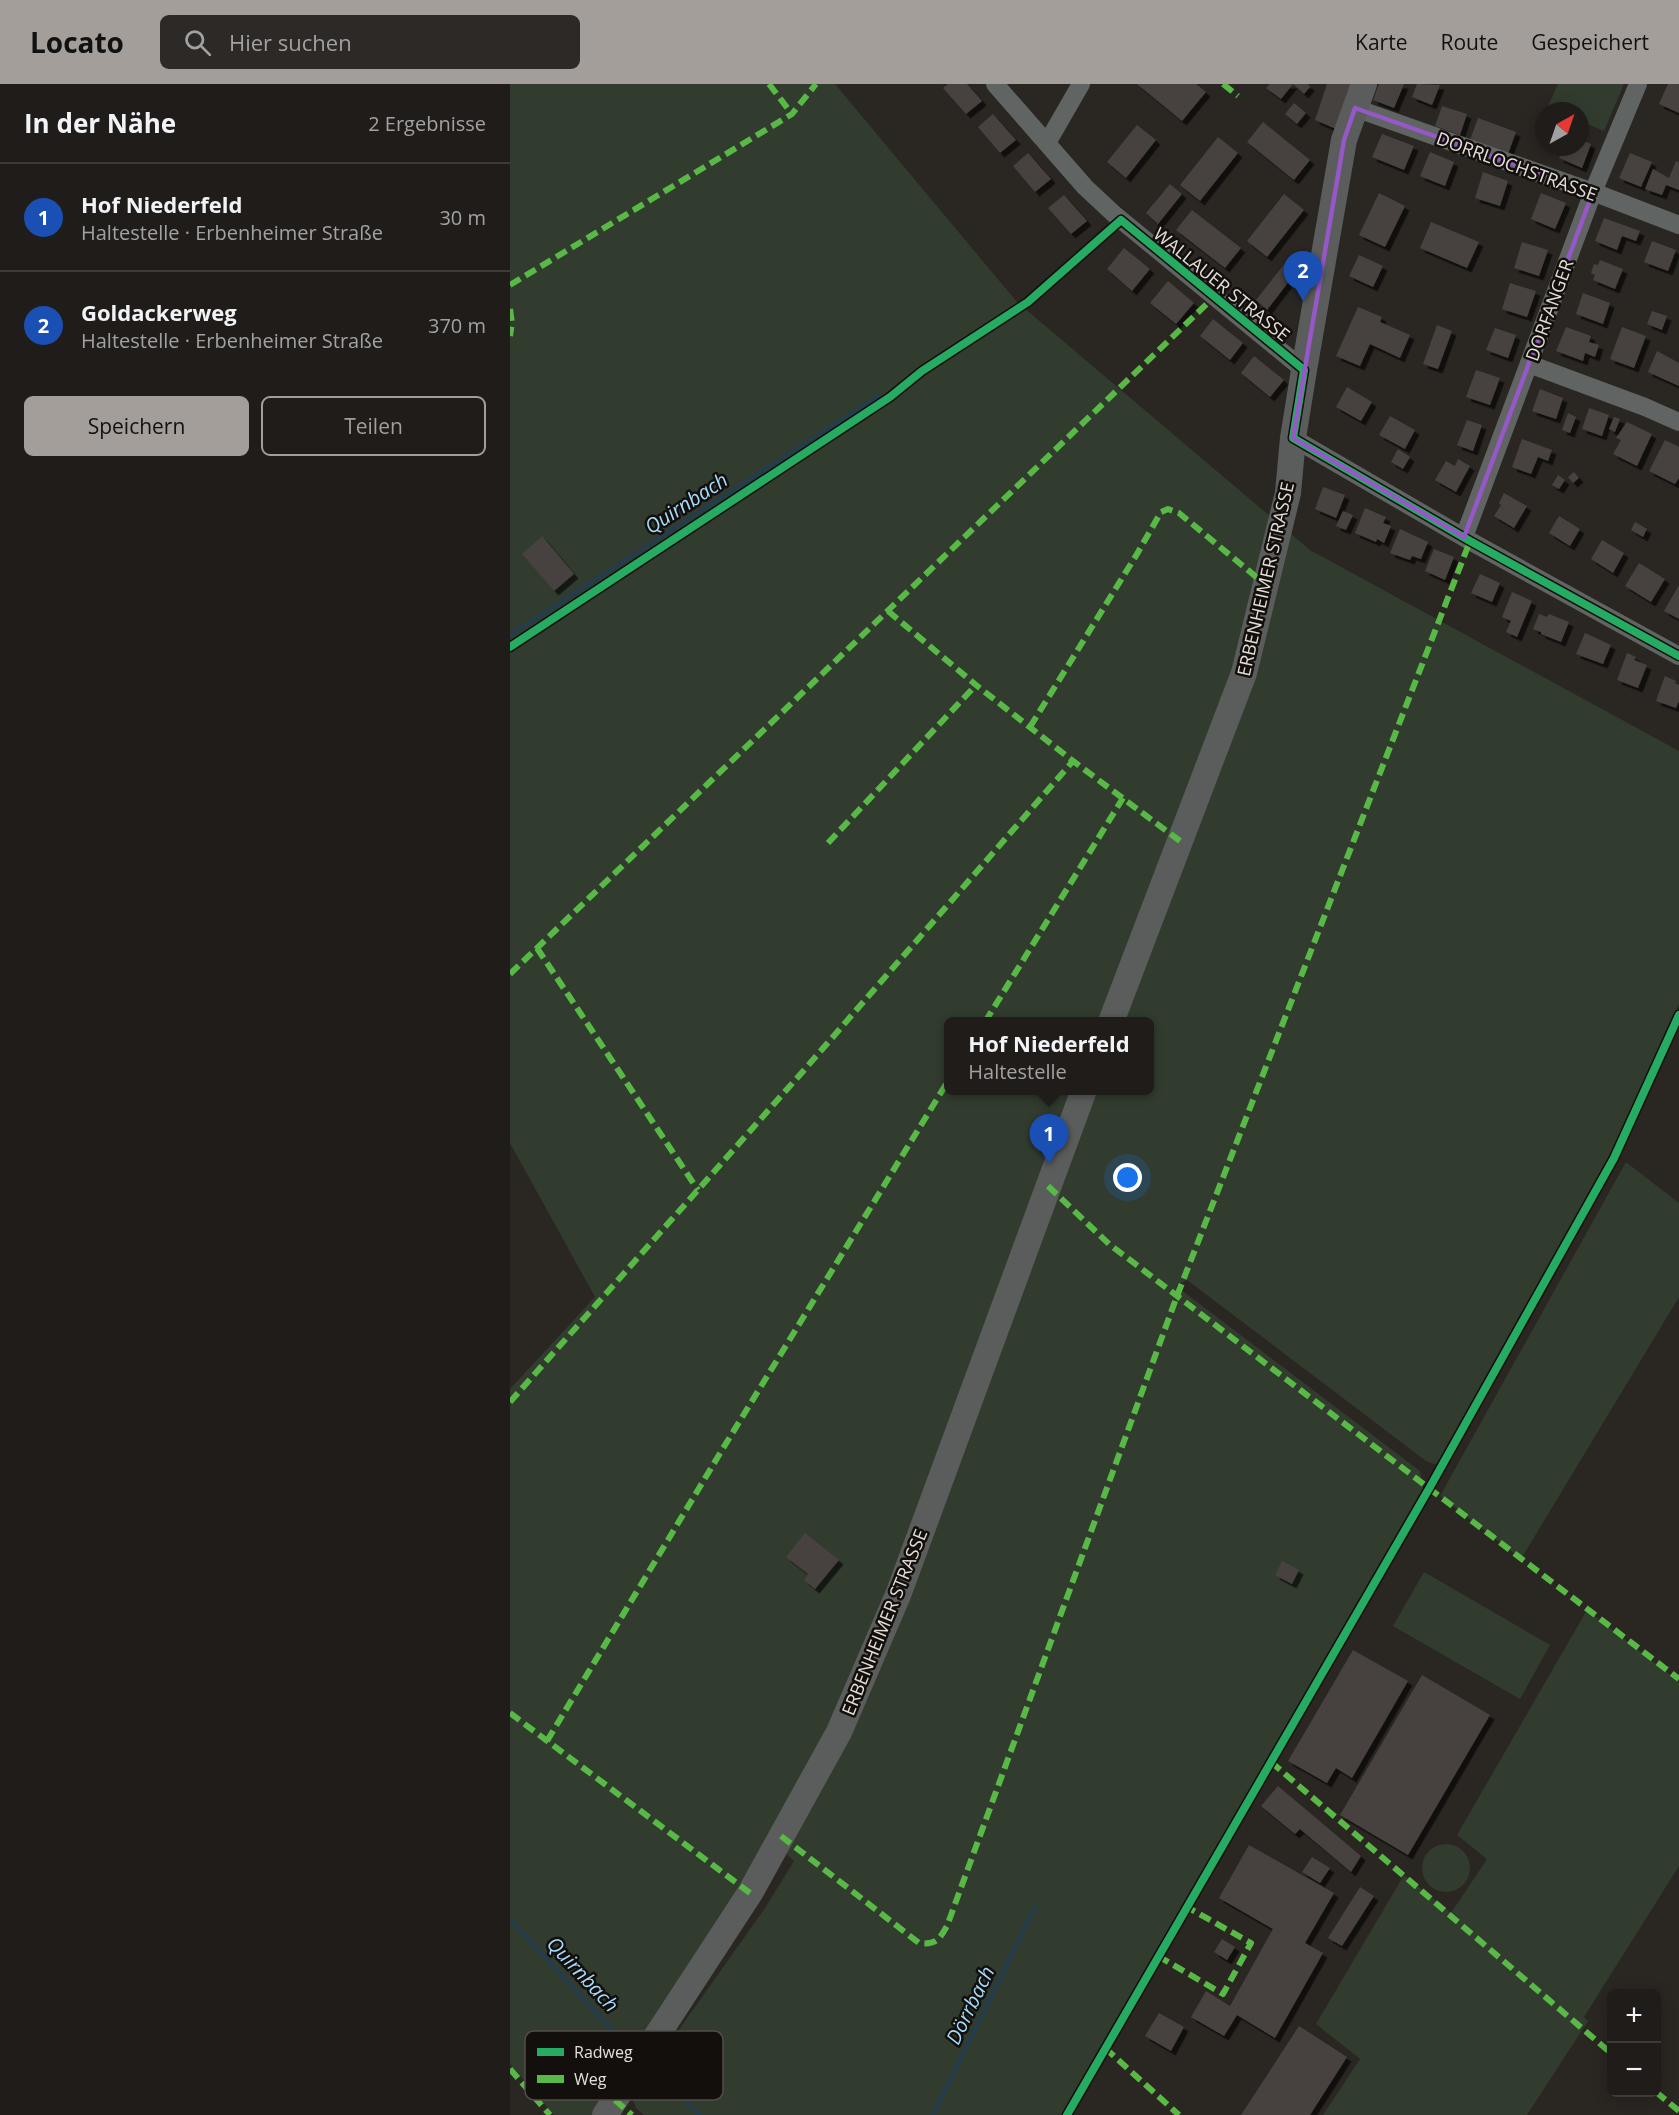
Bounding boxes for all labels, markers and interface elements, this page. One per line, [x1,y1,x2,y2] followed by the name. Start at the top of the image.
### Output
[160,15,580,69] search box
[30,23,124,61] text: Locato
[181,26,214,59] icon: search
[229,27,352,57] text: Hier suchen
[1355,28,1407,56] text: Karte
[1440,28,1498,56] text: Route
[1531,28,1649,56] text: Gespeichert
[1535,102,1589,156] north arrow
[24,105,176,141] text: In der Nähe
[368,110,486,137] text: 2 Ergebnisse
[1433,126,1601,206] street label: DORRLOCHSTRASSE
[81,189,242,219] text: Hof Niederfeld
[38,204,49,231] text: 1
[439,204,486,231] text: 30 m
[81,219,383,246] text: Haltestelle · Erbenheimer Straße
[1149,221,1295,347] street label: WALLAUER STRASSE
[1284,252,1322,301] pin: 2
[1519,256,1579,364] street label: DORFANGER
[81,297,237,327] text: Goldackerweg
[38,312,49,339] text: 2
[428,312,486,339] text: 370 m
[81,327,383,354] text: Haltestelle · Erbenheimer Straße
[24,396,249,456] button: Speichern
[261,396,486,456] button: Teilen
[639,466,733,540] water label: Quirnbach
[1231,480,1299,678] street label: ERBENHEIMER STRASSE
[944,1017,1154,1095] popup
[968,1028,1130,1058] text: Hof Niederfeld
[968,1058,1067,1085] text: Haltestelle
[1030,1114,1068,1164] pin: 1
[1113,1163,1142,1192] your location
[836,1525,932,1719] street label: ERBENHEIMER STRASSE
[541,1930,625,2018] water label: Quirnbach
[939,1961,1001,2049] water label: Dörrbach
[1607,1989,1661,2097] map controls
[1607,1989,1661,2043] button: +
[525,2031,723,2100] legend
[574,2041,633,2063] text: Radweg
[1607,2043,1661,2097] button: −
[574,2068,607,2090] text: Weg

